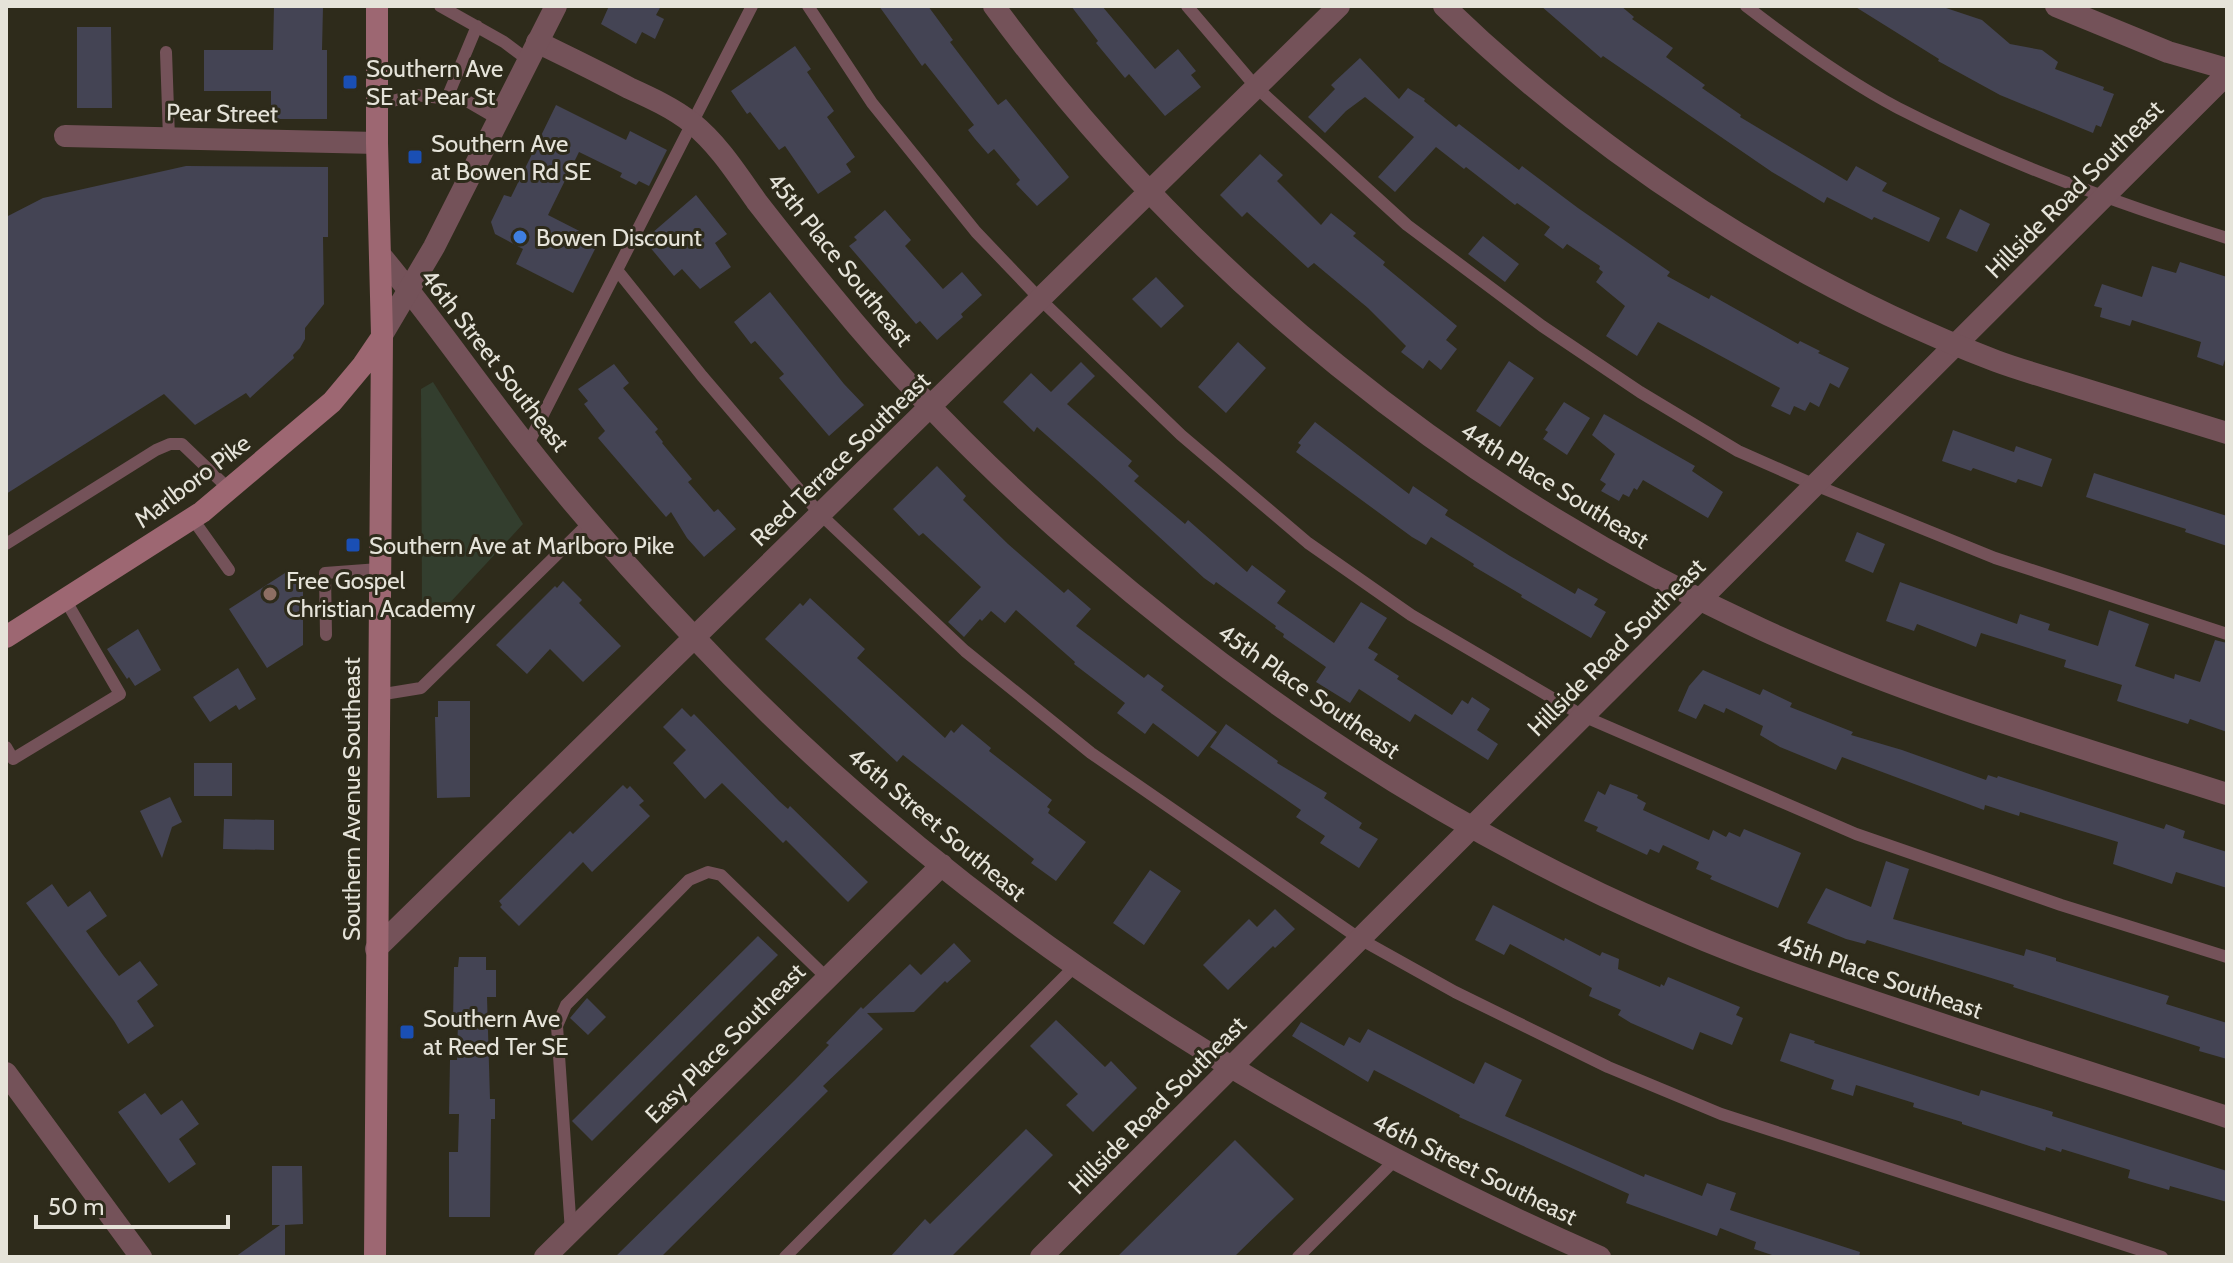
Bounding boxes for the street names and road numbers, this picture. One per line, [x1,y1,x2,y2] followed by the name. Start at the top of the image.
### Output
[1979,94,2169,284] street label: Hillside Road Southeast
[166,98,278,128] street label: Pear Street
[761,166,919,352] street label: 45th Place Southeast
[415,263,575,457] street label: 46th Street Southeast
[744,366,936,552] street label: Reed Terrace Southeast
[1456,415,1654,555] street label: 44th Place Southeast
[128,428,256,534] street label: Marlboro Pike
[1521,552,1711,742] street label: Hillside Road Southeast
[1213,617,1405,765] street label: 45th Place Southeast
[337,657,366,941] street label: Southern Avenue Southeast
[842,741,1032,907] street label: 46th Street Southeast
[1773,927,1987,1025] street label: 45th Place Southeast
[639,957,811,1129] street label: Easy Place Southeast
[1062,1010,1252,1200] street label: Hillside Road Southeast
[1368,1107,1582,1231] street label: 46th Street Southeast

